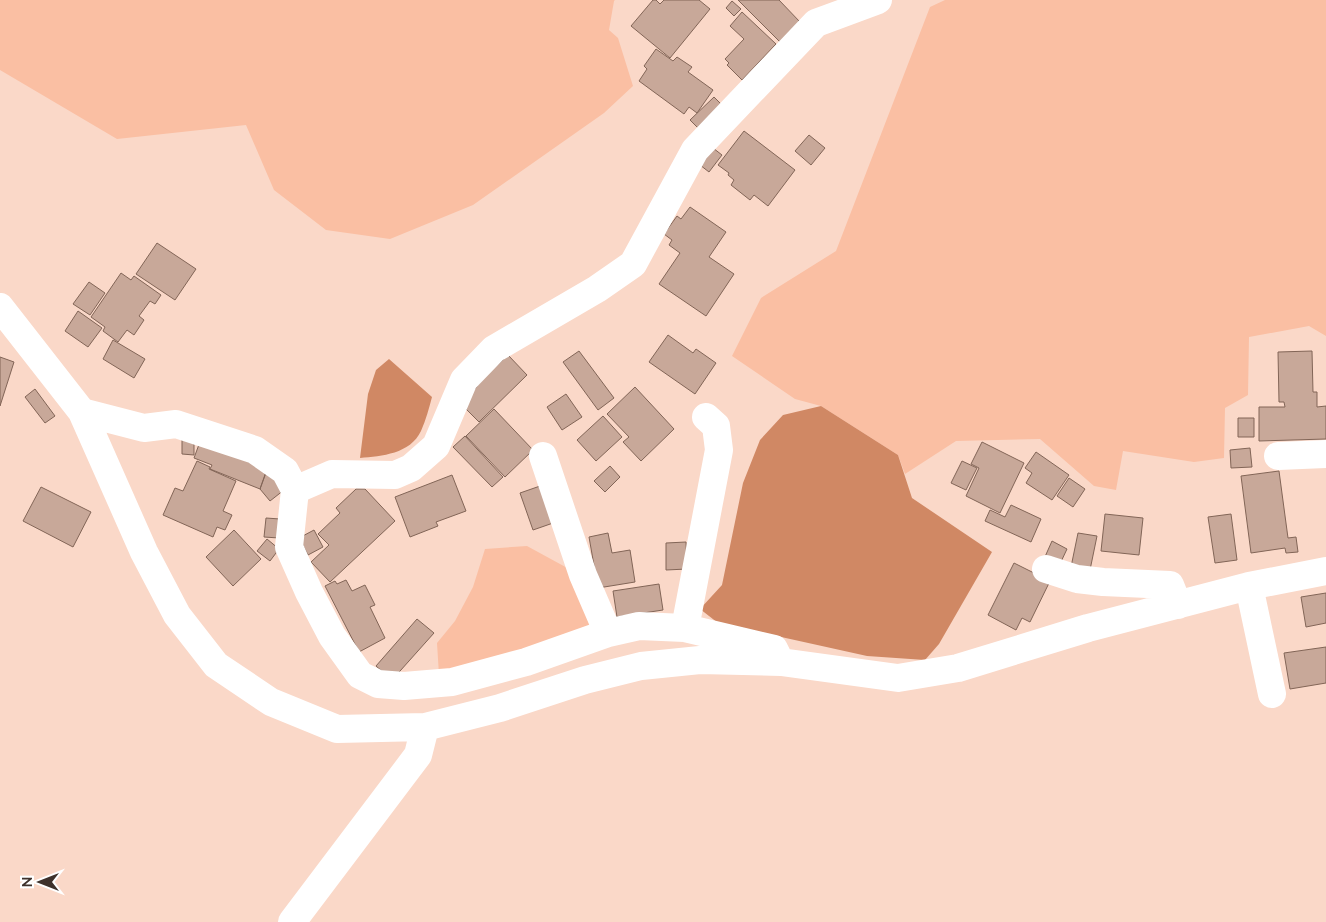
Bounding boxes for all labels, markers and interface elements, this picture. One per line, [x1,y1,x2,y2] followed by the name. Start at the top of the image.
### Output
[15,857,65,907] north arrow
[18,877,36,887] text: N

